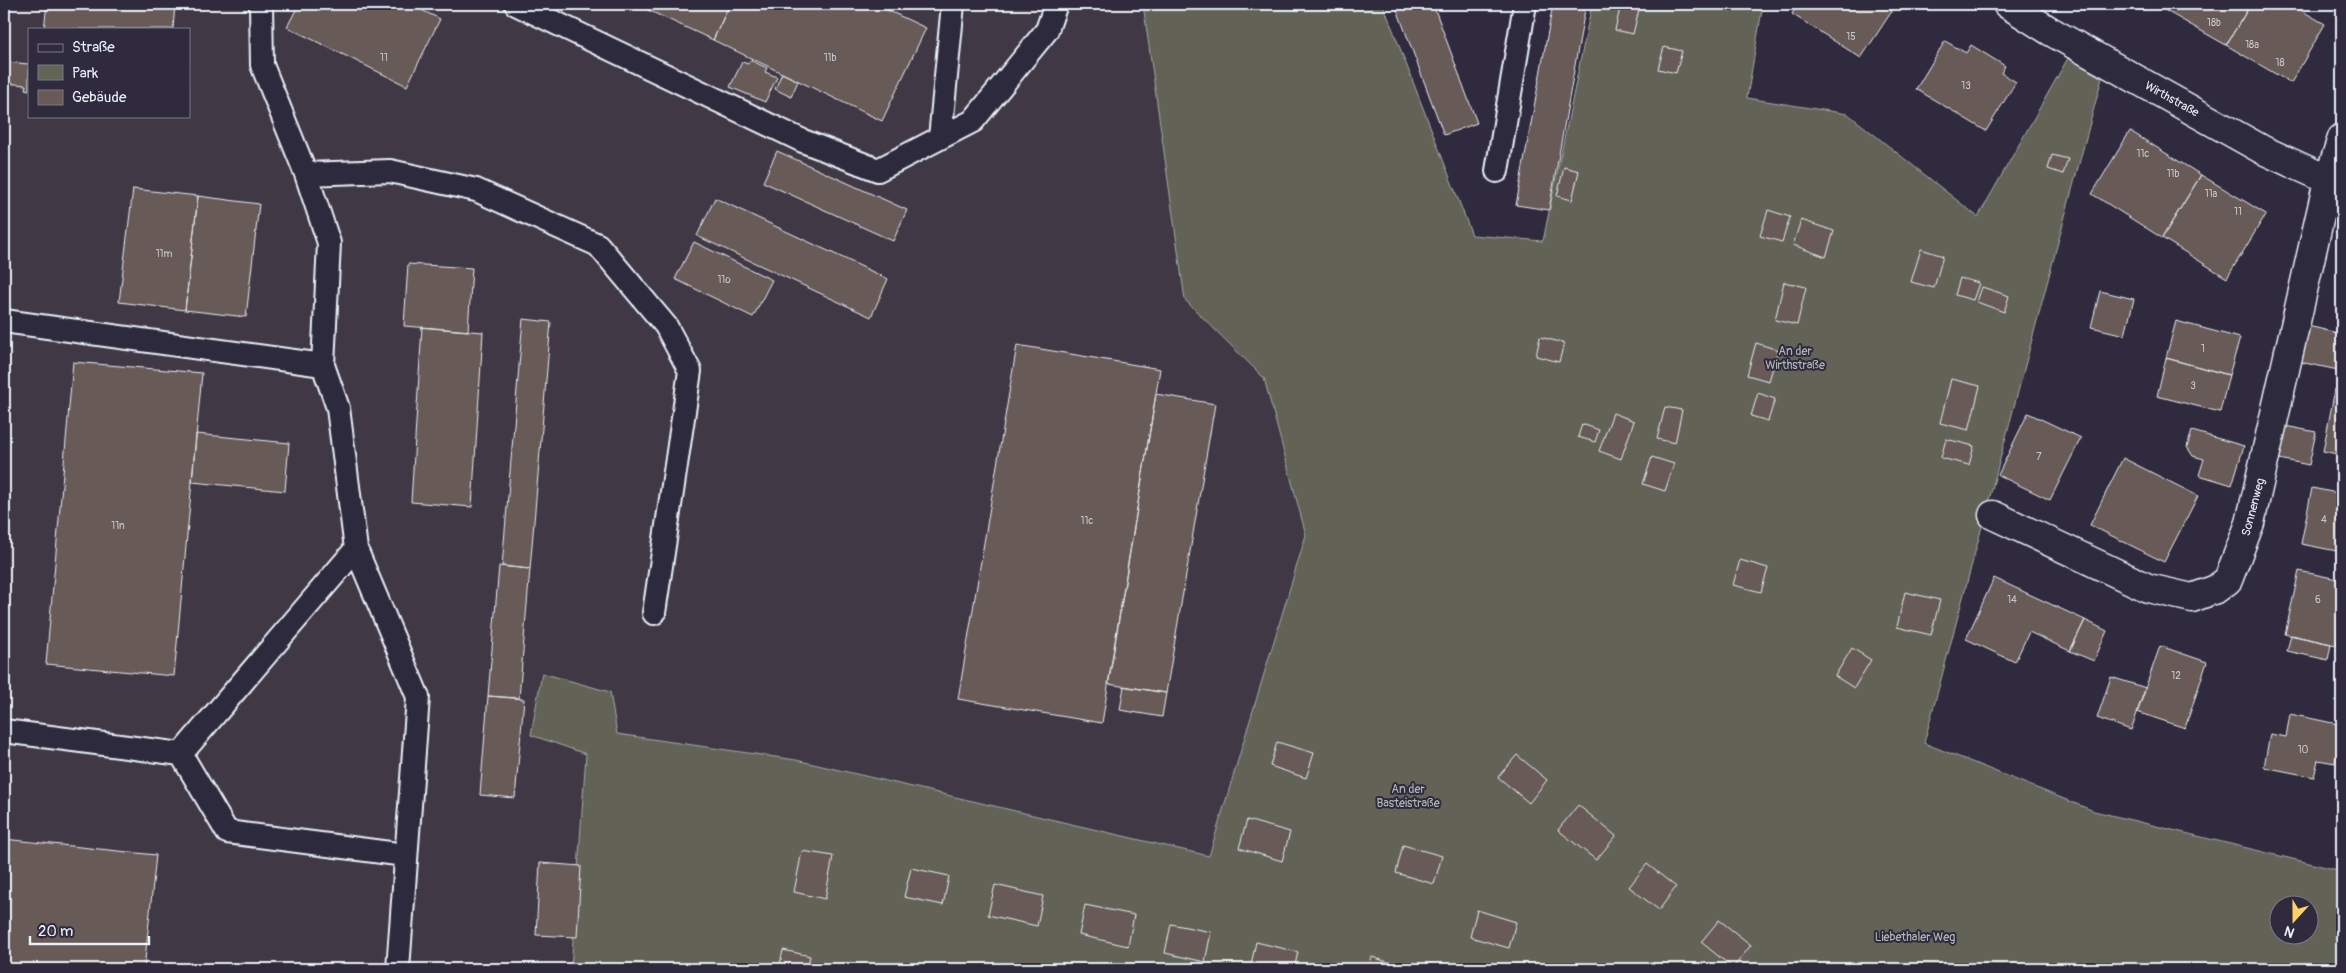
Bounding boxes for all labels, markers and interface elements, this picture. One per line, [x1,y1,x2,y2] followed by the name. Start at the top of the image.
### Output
[2207,17,2221,29] house number: 18b
[28,28,190,118] legend
[1846,31,1856,43] house number: 15
[72,38,115,57] text: Straße
[2245,39,2259,51] house number: 18a
[380,52,388,64] house number: 11
[824,52,836,64] house number: 11b
[2276,57,2284,69] house number: 18
[72,64,99,83] text: Park
[2142,78,2202,120] street label: Wirthstraße
[1961,80,1971,92] house number: 13
[72,88,127,107] text: Gebäude
[2137,148,2149,160] house number: 11c
[2167,168,2179,180] house number: 11b
[2205,188,2218,200] house number: 11a
[2234,206,2242,218] house number: 11
[156,248,172,260] house number: 11m
[717,274,731,286] house number: 11o
[2201,343,2205,355] house number: 1
[1765,344,1825,373] park label: An der Wirthstraße
[2190,380,2196,392] house number: 3
[2036,451,2042,463] house number: 7
[2239,476,2268,538] street label: Sonnenweg
[2321,514,2327,526] house number: 4
[1081,515,1093,527] house number: 11c
[111,520,125,532] house number: 11n
[2007,594,2017,606] house number: 14
[2315,594,2321,606] house number: 6
[2171,670,2181,682] house number: 12
[2298,744,2309,756] house number: 10
[1376,782,1440,811] park label: An der Basteistraße
[2268,896,2318,946] north arrow
[30,913,149,945] scale bar
[38,922,73,941] text: 20 m
[2282,922,2297,941] text: N
[1875,930,1955,945] park label: Liebethaler Weg

